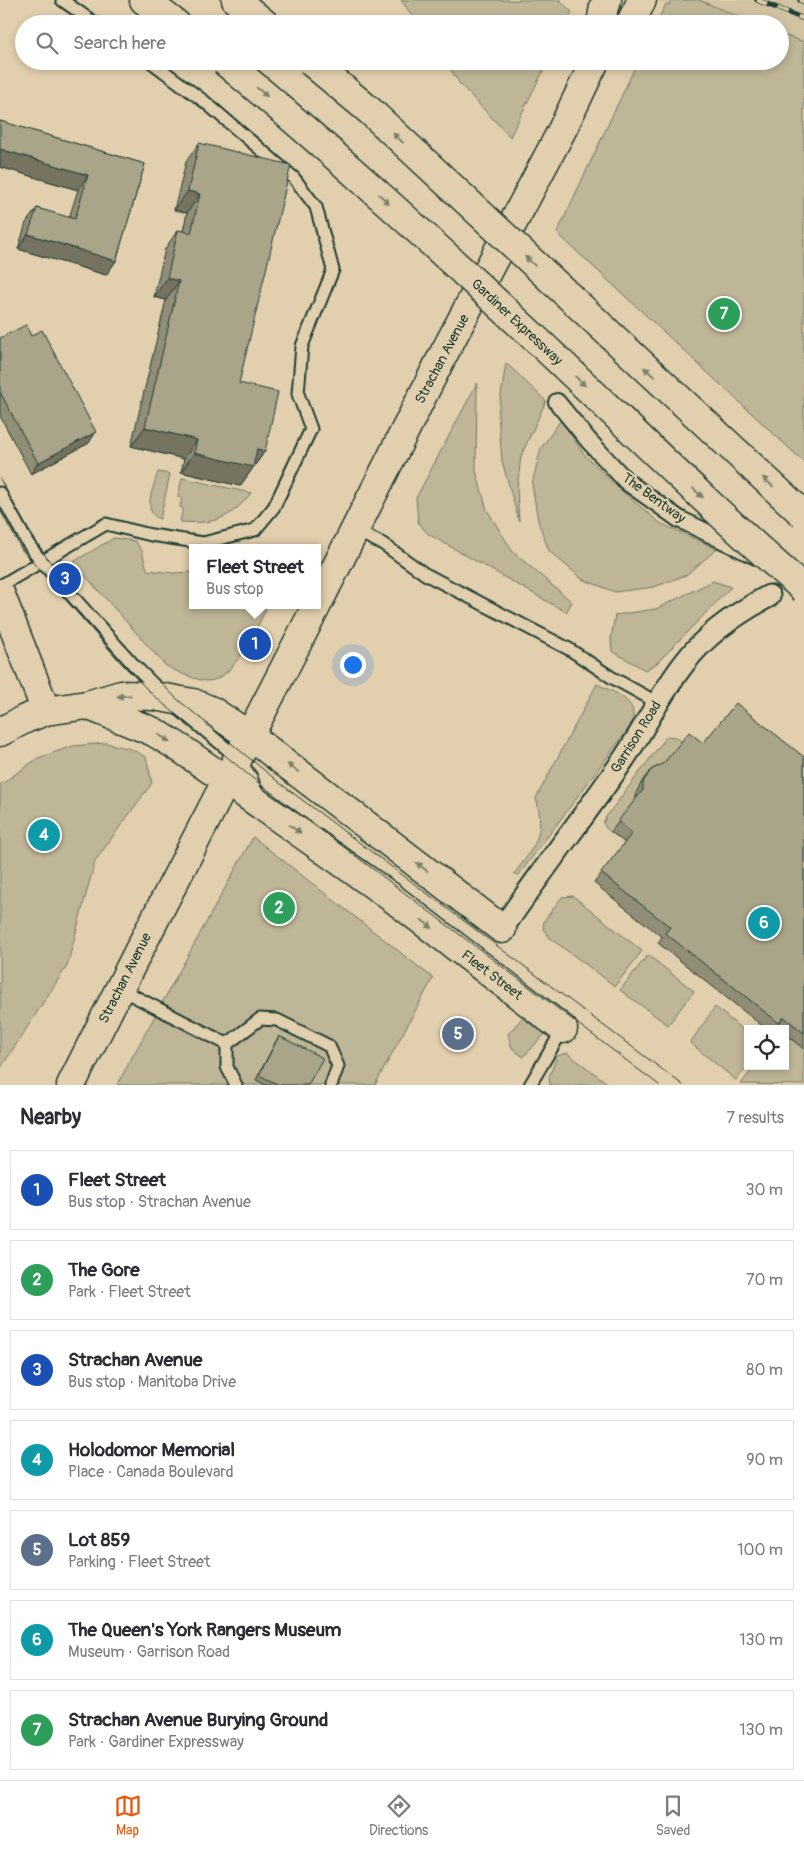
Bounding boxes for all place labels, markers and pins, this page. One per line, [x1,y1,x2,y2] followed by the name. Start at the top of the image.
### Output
[708,295,740,333] pin: 7
[49,560,81,598] pin: 3
[239,625,271,663] pin: 1
[28,816,60,854] pin: 4
[263,889,295,927] pin: 2
[748,904,780,942] pin: 6
[442,1015,474,1053] pin: 5

